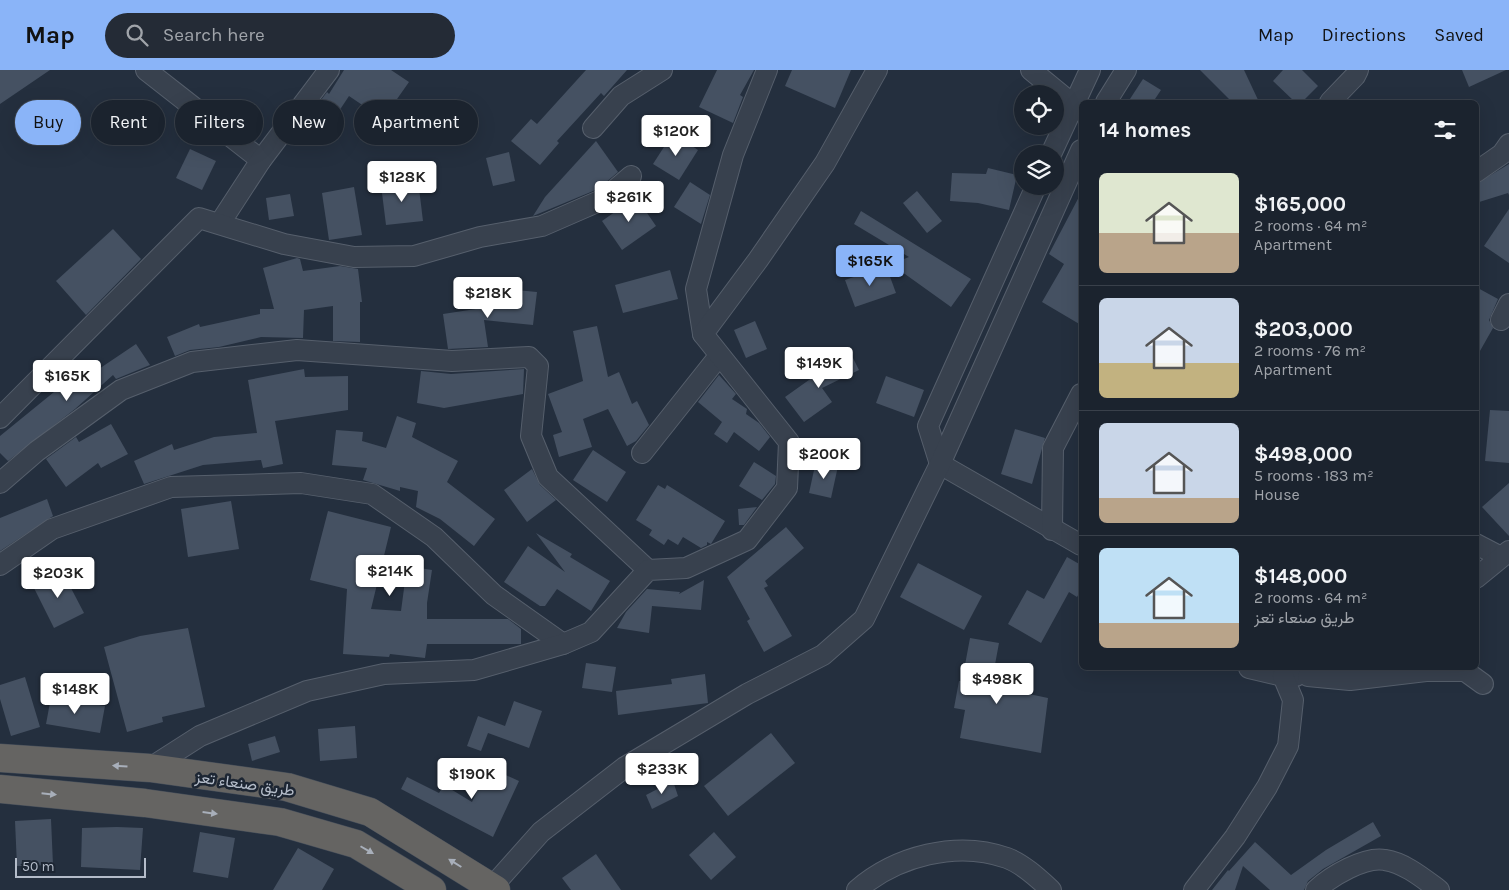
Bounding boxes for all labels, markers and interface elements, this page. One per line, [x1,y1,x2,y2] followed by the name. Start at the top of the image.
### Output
[105,13,455,58] search box
[25,21,75,49] text: Map
[123,21,151,49] icon: search
[163,24,265,46] text: Search here
[1258,24,1294,46] text: Map
[1322,24,1406,46] text: Directions
[1434,24,1484,46] text: Saved
[1014,85,1064,195] map controls
[1014,85,1064,135] button: locate
[15,100,81,145] chip: Buy
[91,100,165,145] chip: Rent
[175,100,263,145] chip: Filters
[273,100,344,145] chip: New
[354,100,478,145] chip: Apartment
[641,114,711,157] pin: $120K
[1431,116,1459,144] icon: filters
[1099,118,1191,142] text: 14 homes
[653,121,700,140] text: $120K
[1014,145,1064,195] button: layers
[367,160,437,203] pin: $128K
[378,167,426,186] text: $128K
[594,180,664,223] pin: $261K
[606,187,652,206] text: $261K
[1254,192,1346,216] text: $165,000
[1139,193,1199,253] icon: home
[1254,216,1367,235] text: 2 rooms · 64 m²
[1254,235,1332,254] text: Apartment
[835,244,905,287] pin: $165K
[847,251,893,270] text: $165K
[453,276,523,319] pin: $218K
[464,283,512,302] text: $218K
[1254,317,1353,341] text: $203,000
[1139,318,1199,378] icon: home
[1254,341,1366,360] text: 2 rooms · 76 m²
[784,346,854,389] pin: $149K
[796,353,842,372] text: $149K
[32,360,102,402] pin: $165K
[1254,360,1332,379] text: Apartment
[44,366,90,385] text: $165K
[789,438,859,480] pin: $200K
[1254,442,1353,466] text: $498,000
[1139,443,1199,503] icon: home
[798,444,850,463] text: $200K
[1254,466,1374,485] text: 5 rooms · 183 m²
[1254,485,1300,504] text: House
[355,554,425,597] pin: $214K
[23,556,93,599] pin: $203K
[367,561,413,580] text: $214K
[32,563,84,582] text: $203K
[1254,564,1347,588] text: $148,000
[1139,568,1199,628] icon: home
[1254,588,1367,607] text: 2 rooms · 64 m²
[1254,608,1354,627] text: طريق صنعاء تعز
[962,662,1032,705] pin: $498K
[971,669,1023,688] text: $498K
[40,672,110,715] pin: $148K
[51,679,99,698] text: $148K
[627,752,697,795] pin: $233K
[437,758,507,800] pin: $190K
[636,759,688,778] text: $233K
[111,762,127,770] one-way arrow
[448,764,496,783] text: $190K
[193,767,296,801] street label: طريق صنعاء تعز
[41,790,57,798] one-way arrow
[202,809,218,817] one-way arrow
[360,846,373,855] one-way arrow
[15,855,146,878] scale bar
[22,858,55,875] text: 50 m
[449,858,462,868] one-way arrow

